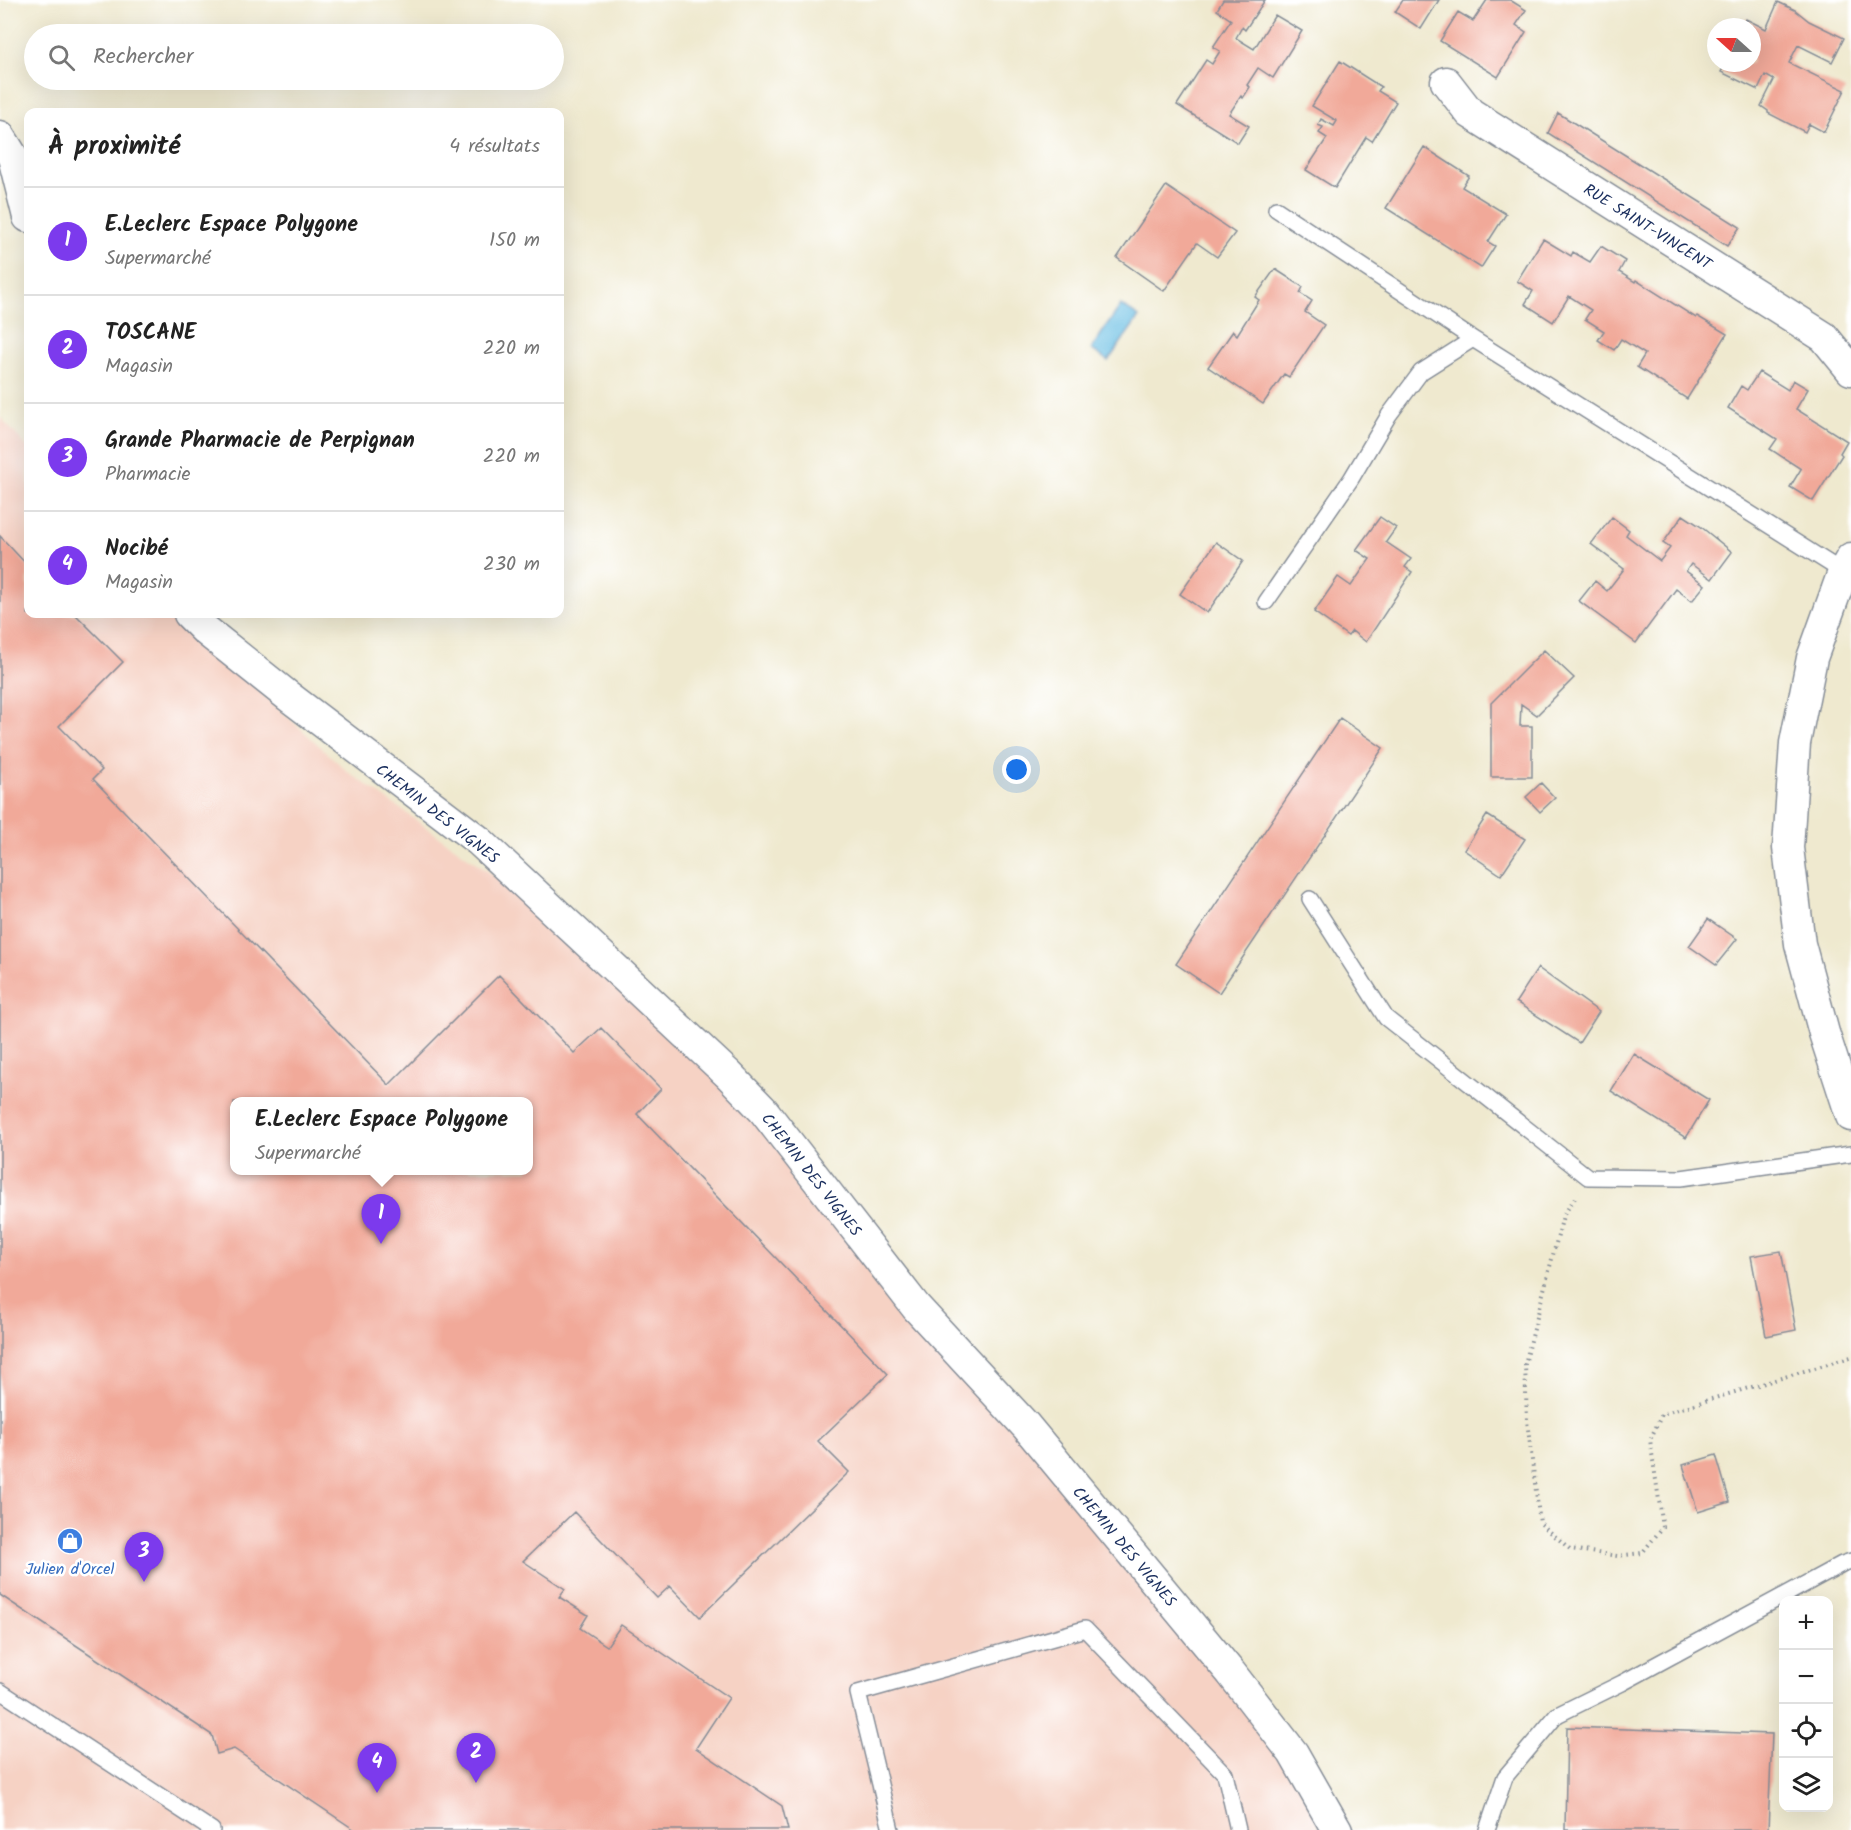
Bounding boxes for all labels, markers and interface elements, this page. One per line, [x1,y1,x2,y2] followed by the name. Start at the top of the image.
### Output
[1707,18,1761,72] north arrow
[24,24,564,90] search box
[93,40,193,75] text: Rechercher
[45,41,78,74] icon: search
[48,126,180,168] text: À proximité
[449,131,540,163] text: 4 résultats
[1578,178,1717,278] street label: RUE SAINT-VINCENT
[105,208,358,243] text: E.Leclerc Espace Polygone
[64,225,71,257] text: 1
[489,225,540,257] text: 150 m
[105,243,211,275] text: Supermarché
[105,316,196,351] text: TOSCANE
[62,333,73,365] text: 2
[483,333,540,365] text: 220 m
[105,351,173,383] text: Magasin
[105,424,415,459] text: Grande Pharmacie de Perpignan
[62,441,73,473] text: 3
[483,441,540,473] text: 220 m
[105,459,191,491] text: Pharmacie
[105,532,168,567] text: Nocibé
[62,549,73,581] text: 4
[483,549,540,581] text: 230 m
[105,567,173,599] text: Magasin
[1002,755,1031,784] your location
[370,758,505,871] street label: CHEMIN DES VIGNES
[230,1097,533,1175] popup
[255,1103,508,1138] text: E.Leclerc Espace Polygone
[754,1108,867,1243] street label: CHEMIN DES VIGNES
[255,1138,361,1170] text: Supermarché
[362,1194,400,1244] pin: 1
[1066,1481,1182,1613] street label: CHEMIN DES VIGNES
[55,1526,85,1556] shop icon: Julien d'Orcel
[124,1532,164,1582] pin: 3
[26,1557,114,1582] place label: Julien d'Orcel
[1779,1596,1833,1812] map controls
[1779,1596,1833,1650] button: +
[1779,1650,1833,1704] button: −
[1779,1704,1833,1758] button: locate
[456,1734,496,1783] pin: 2
[358,1744,397,1793] pin: 4
[1779,1758,1833,1812] button: layers

